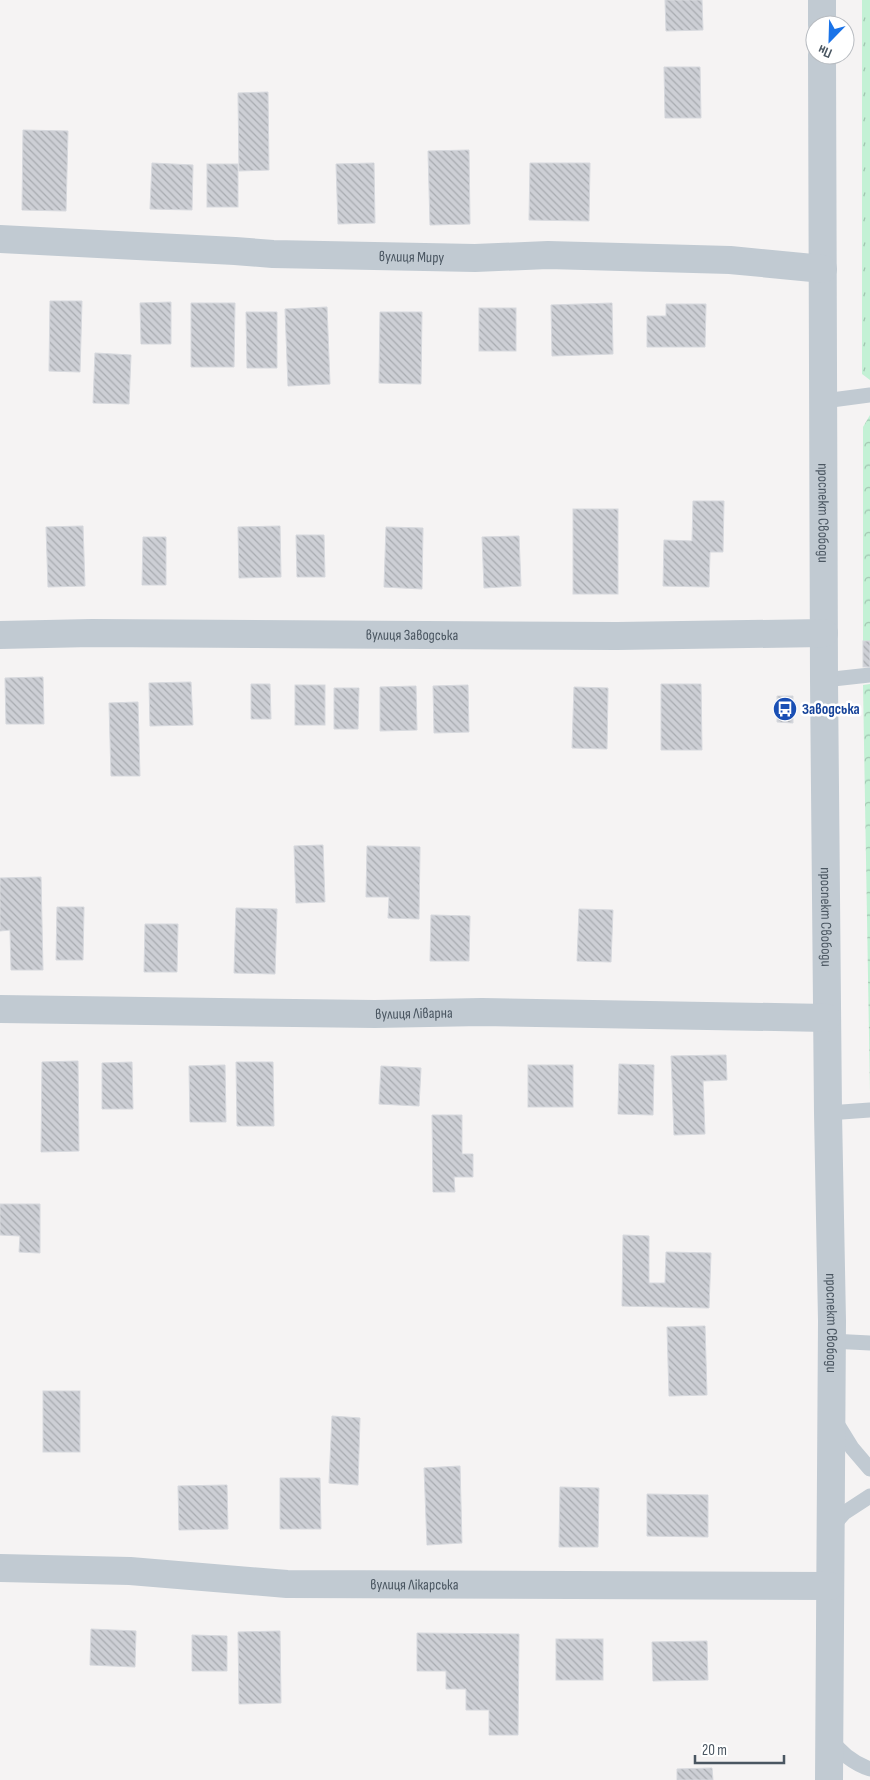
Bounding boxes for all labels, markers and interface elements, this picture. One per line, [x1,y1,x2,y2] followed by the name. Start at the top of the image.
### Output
[805,15,855,65] north arrow
[816,41,835,62] text: Пн
[379,247,445,267] street label: вулиця Миру
[814,463,833,563] street label: проспект Свободи
[366,625,459,645] street label: вулиця Заводська
[772,696,798,722] bus stop icon: Заводська
[802,700,860,719] place label: Заводська
[816,867,836,967] street label: проспект Свободи
[375,1003,453,1023] street label: вулиця Ліварна
[822,1273,842,1373] street label: проспект Свободи
[370,1575,459,1594] street label: вулиця Лікарська
[695,1732,784,1764] scale bar
[702,1741,727,1760] text: 20 m

